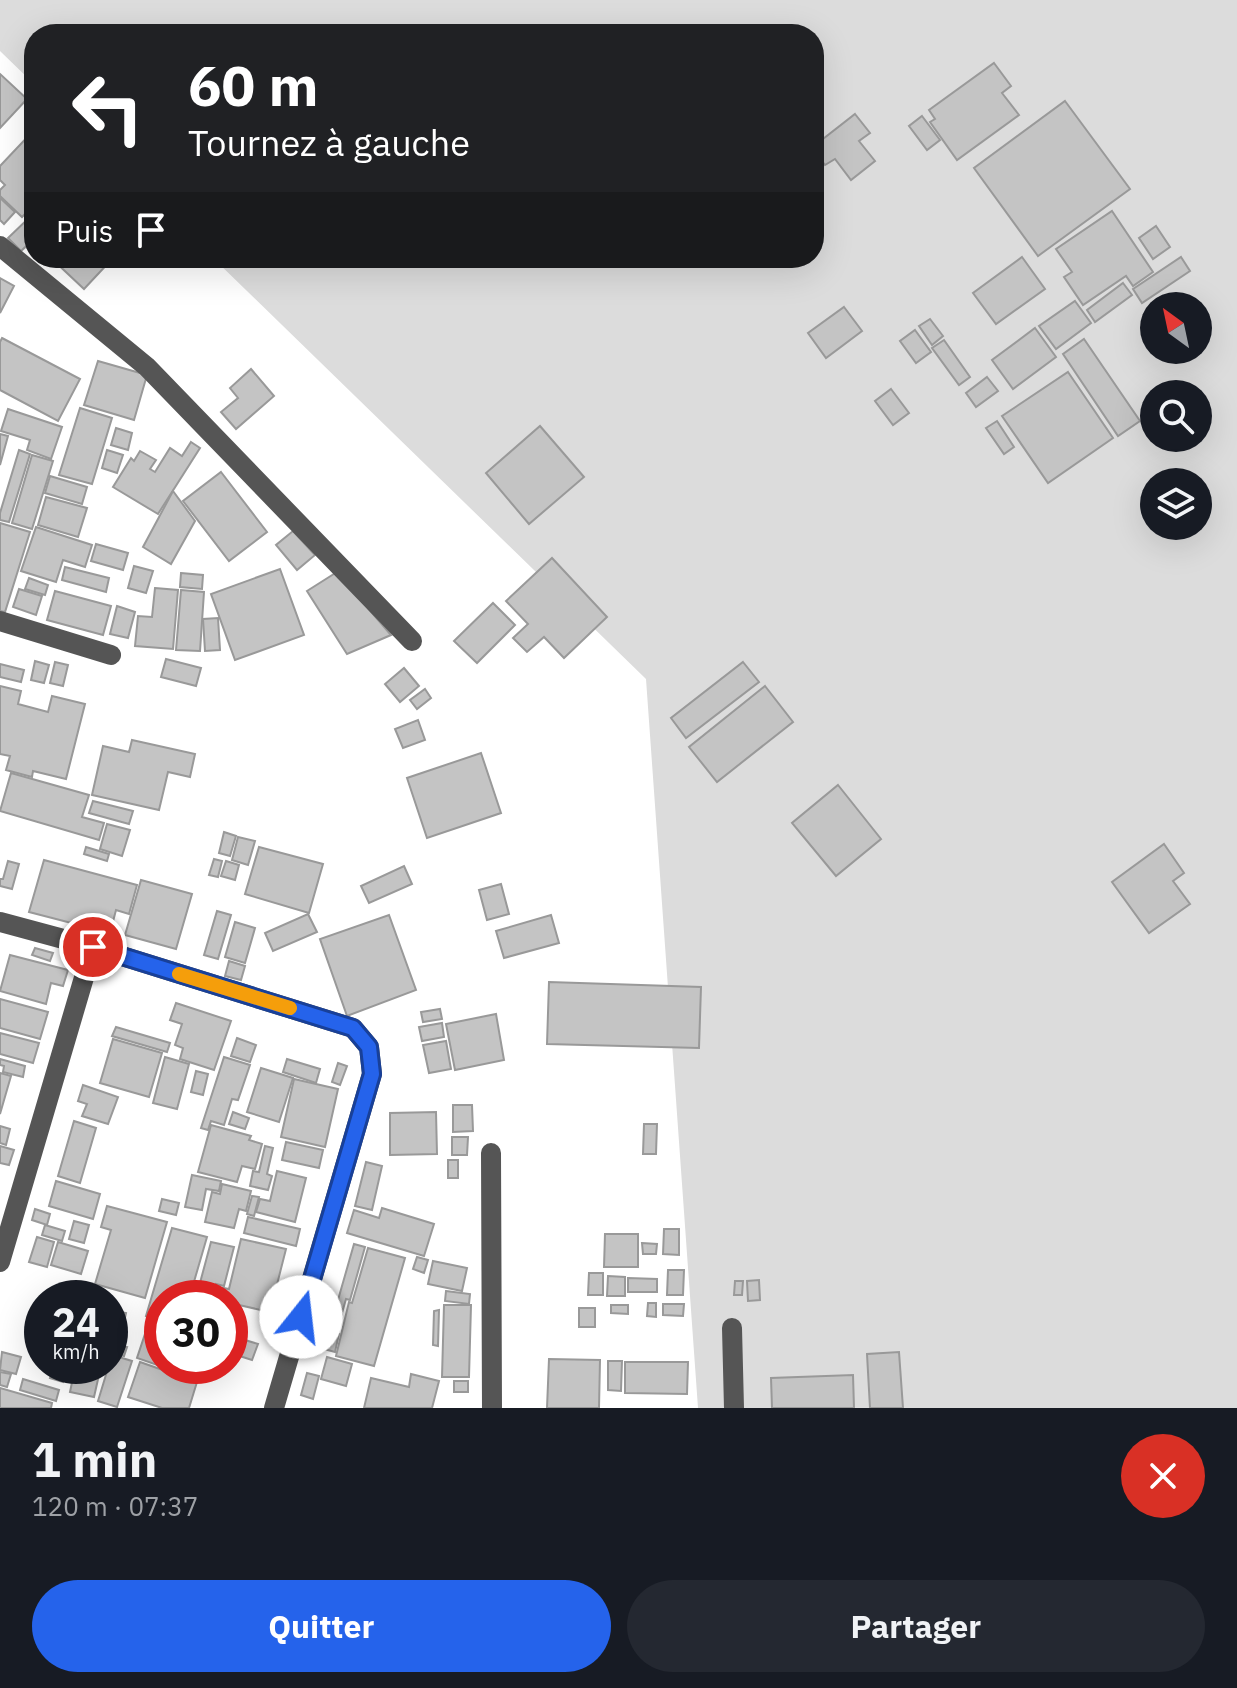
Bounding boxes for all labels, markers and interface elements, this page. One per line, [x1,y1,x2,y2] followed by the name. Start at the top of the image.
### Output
[188,49,318,121] text: 60 m
[56,56,160,160] icon: left
[188,119,470,166] text: Tournez à gauche
[129,208,173,252] icon: arrive
[56,211,113,250] text: Puis
[1140,292,1212,364] north arrow
[1140,292,1212,540] map controls
[1140,380,1212,452] button: search
[1140,468,1212,540] button: layers
[59,913,127,981] pin
[71,925,115,969] icon: arrive
[259,1275,343,1359] position arrow
[144,1280,248,1384] speed limit sign: 30
[52,1296,100,1348] text: 24
[52,1338,100,1365] text: km/h
[32,1428,157,1490] text: 1 min
[1121,1434,1205,1518] button: close
[32,1489,198,1523] text: 120 m · 07:37
[32,1580,611,1672] button: Quitter
[627,1580,1205,1672] button: Partager

